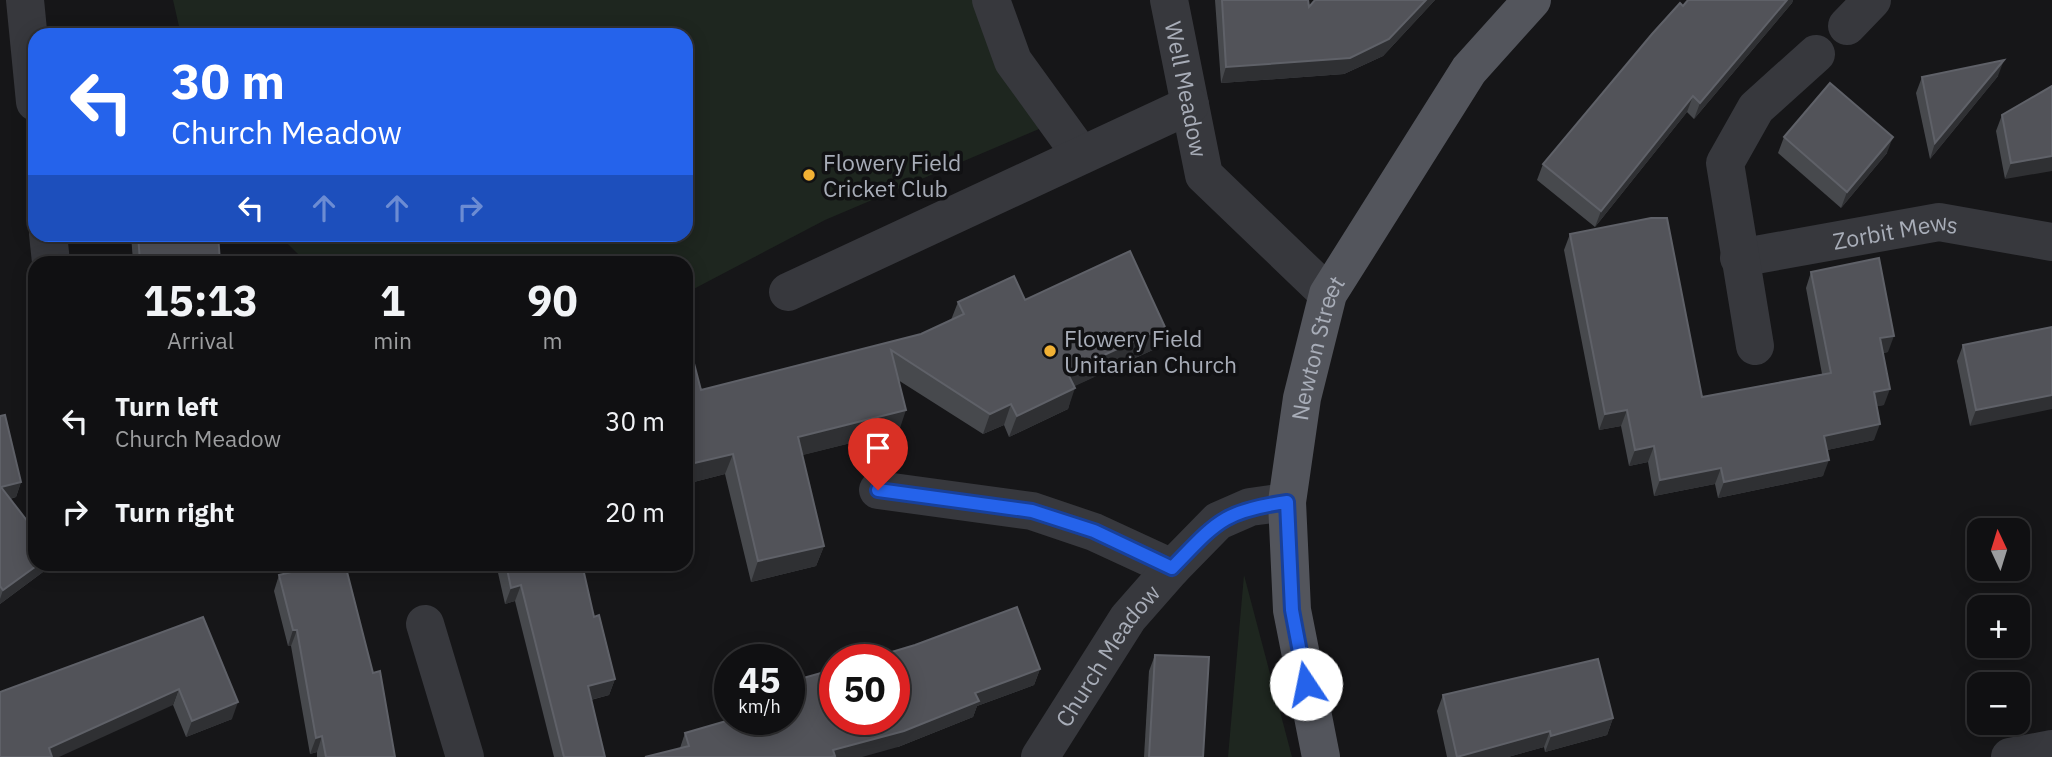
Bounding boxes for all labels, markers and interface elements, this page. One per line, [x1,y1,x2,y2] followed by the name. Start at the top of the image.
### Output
[1159,19,1215,160] street label: Well Meadow
[171,49,285,112] text: 30 m
[56,56,147,147] icon: left
[171,111,402,153] text: Church Meadow
[823,147,961,203] place label: Flowery Field Cricket Club
[801,167,817,183] marker: Flowery Field Cricket Club
[232,189,270,227] icon: left
[305,189,343,227] icon: ahead
[378,189,416,227] icon: ahead
[451,189,489,227] icon: right
[1830,206,1961,256] street label: Zorbit Mews
[1284,270,1351,422] street label: Newton Street
[143,273,258,328] text: 15:13
[380,273,405,328] text: 1
[527,273,578,328] text: 90
[1064,323,1237,379] place label: Flowery Field Unitarian Church
[167,325,234,355] text: Arrival
[373,325,412,355] text: min
[542,325,563,355] text: m
[1042,343,1058,359] marker: Flowery Field Unitarian Church
[115,389,218,423] text: Turn left
[56,402,94,440] icon: left
[605,404,665,438] text: 30 m
[848,418,908,490] pin
[115,423,281,453] text: Church Meadow
[859,429,897,467] icon: arrive
[56,493,94,531] icon: right
[115,495,234,529] text: Turn right
[605,495,665,529] text: 20 m
[1967,518,2030,581] north arrow
[1967,518,2030,735] map controls
[1048,578,1166,732] street label: Church Meadow
[1967,595,2030,658] button: +
[819,644,910,735] speed limit sign: 50
[1269,647,1343,721] position arrow
[738,657,781,703] text: 45
[1967,672,2030,735] button: −
[738,695,781,718] text: km/h

